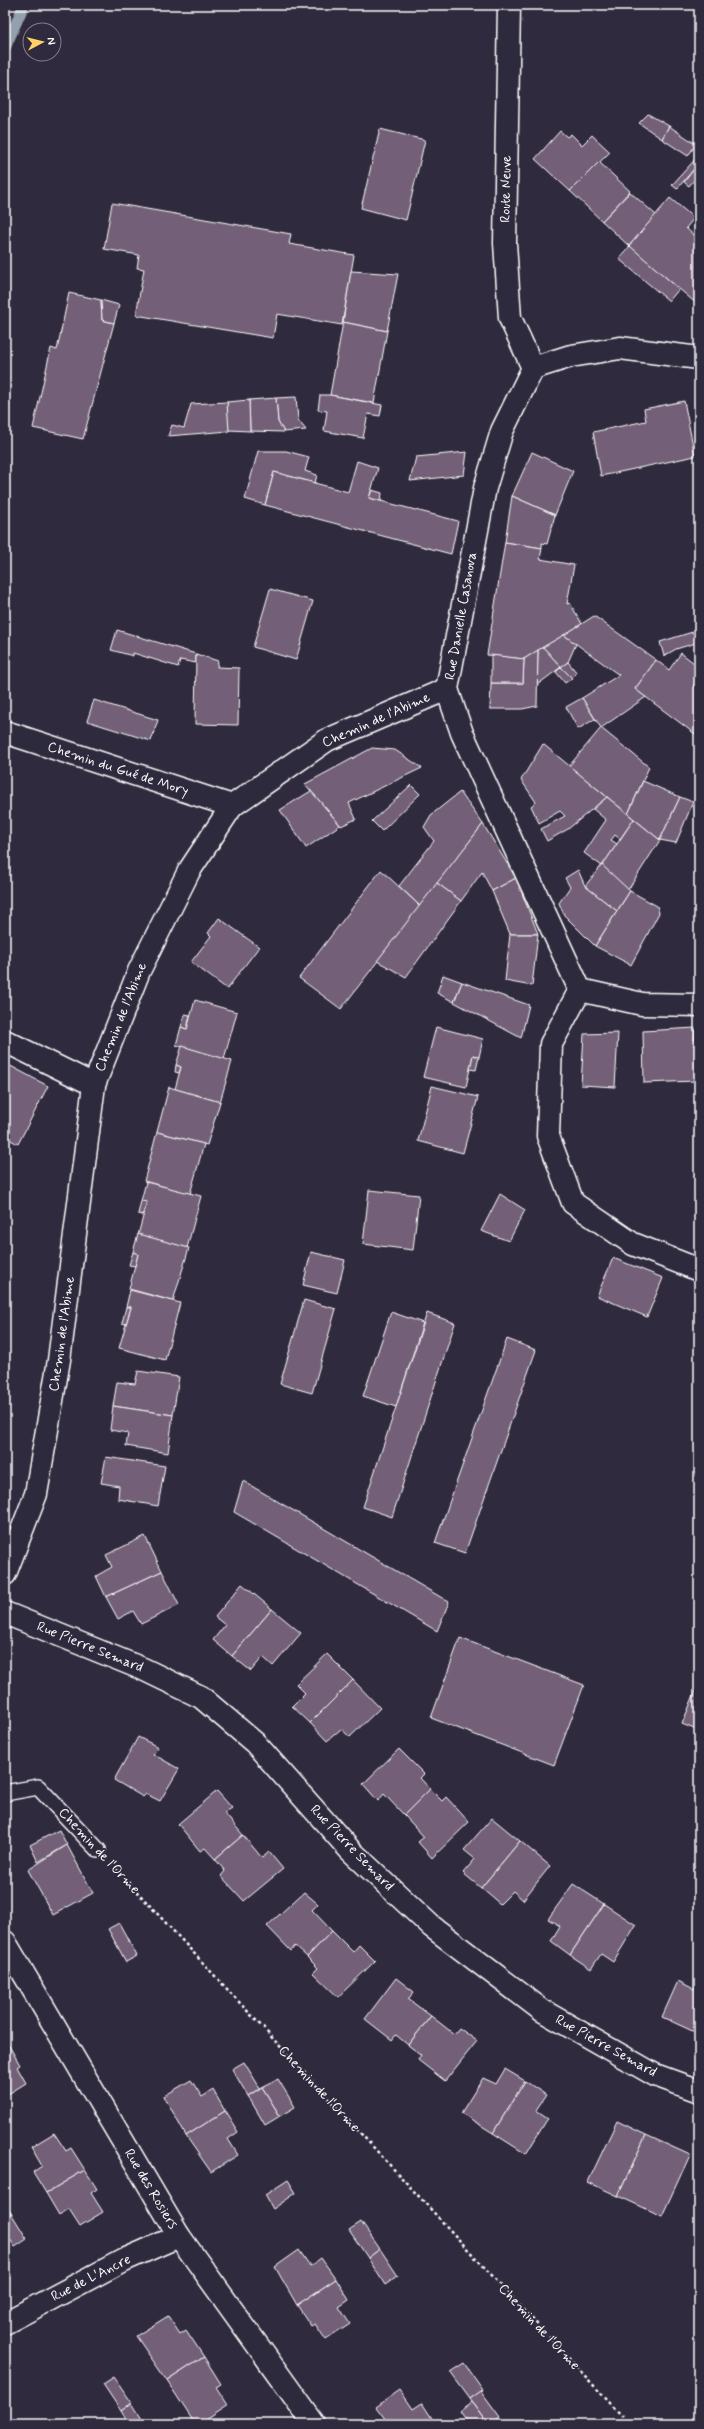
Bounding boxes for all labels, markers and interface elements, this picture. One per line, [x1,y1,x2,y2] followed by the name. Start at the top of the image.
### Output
[22,22,62,62] north arrow
[44,36,58,45] text: N
[496,155,516,223] street label: Route Neuve
[441,551,481,681] street label: Rue Danielle Casanova
[319,688,433,752] street label: Chemin de l'Abime
[45,738,191,800] street label: Chemin du Gué de Mory
[91,959,151,1074] street label: Chemin de l'Abime
[45,1275,79,1393] street label: Chemin de l'Abime
[34,1617,146,1677] street label: Rue Pierre Semard
[306,1801,398,1895] street label: Rue Pierre Semard
[54,1804,144,1898] street label: Chemin de l'Orme
[552,2011,660,2081] street label: Rue Pierre Semard
[274,2042,364,2136] street label: Chemin de l'Orme
[120,2146,182,2233] street label: Rue des Rosiers
[48,2250,134,2306] street label: Rue de L'Ancre
[494,2280,584,2374] street label: Chemin de l'Orme

